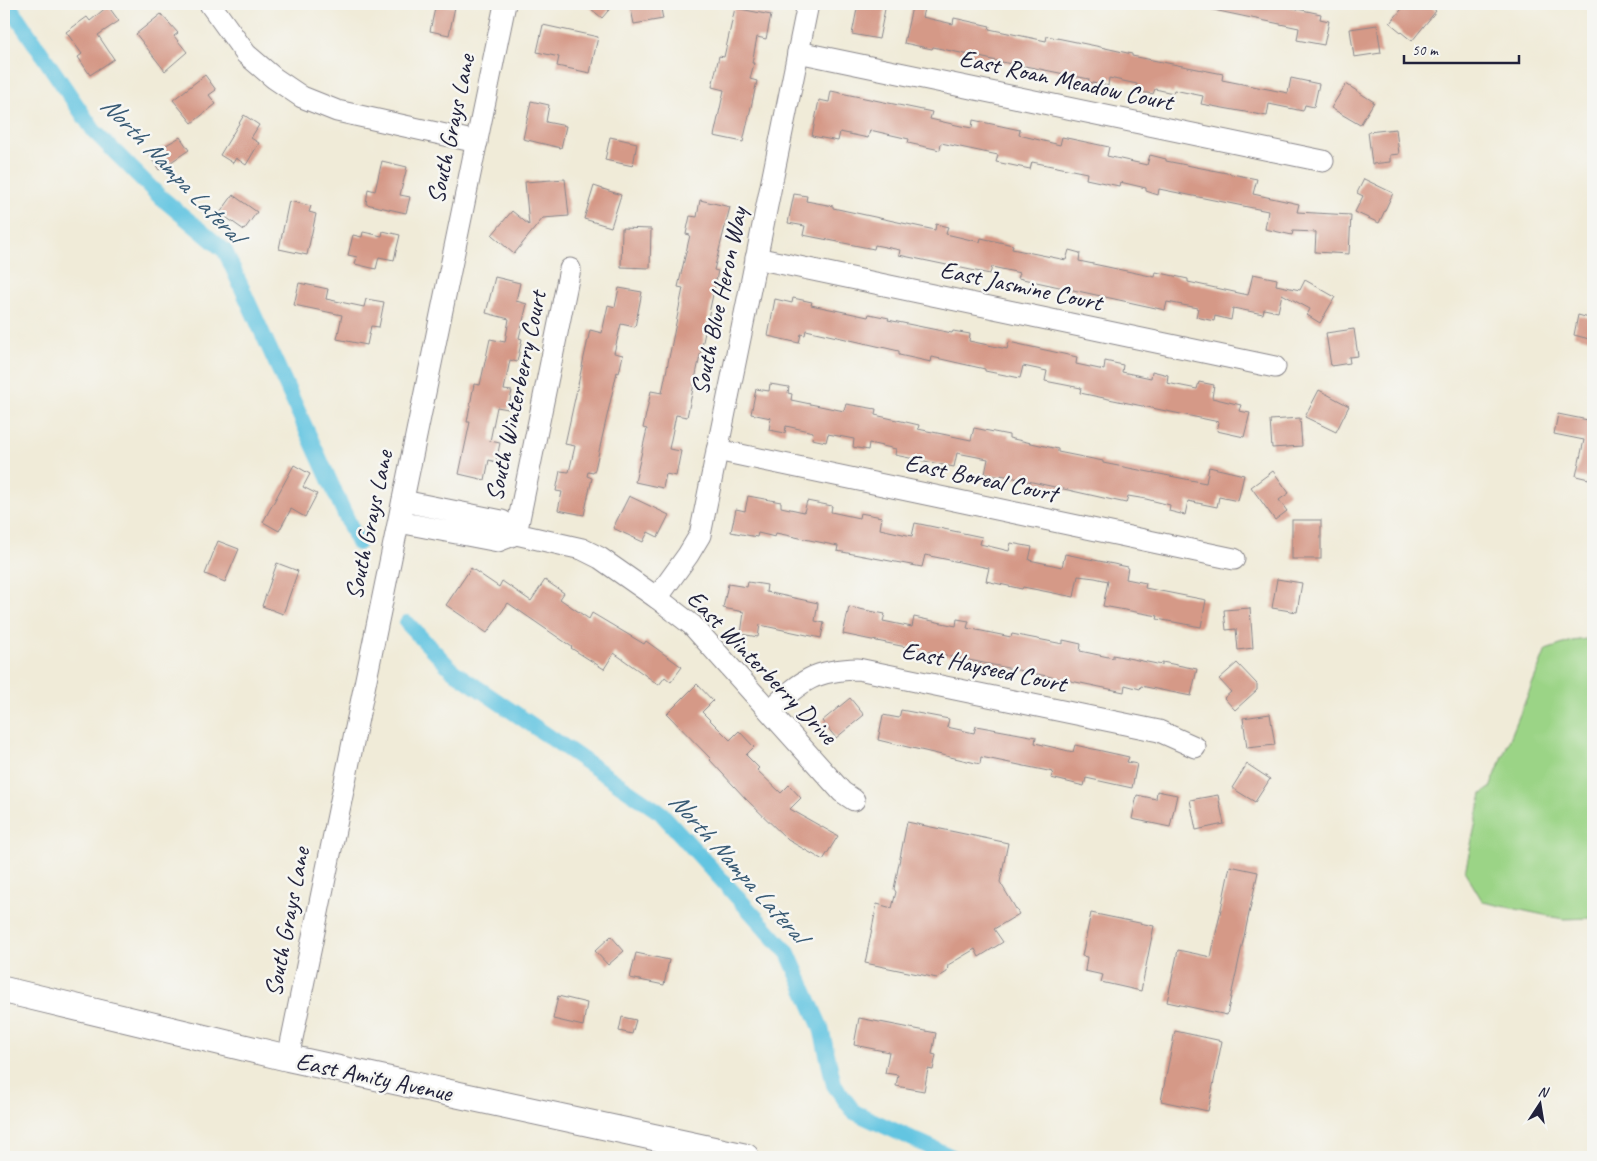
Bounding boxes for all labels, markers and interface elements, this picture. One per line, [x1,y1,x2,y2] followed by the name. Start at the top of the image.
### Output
[1404,32,1520,64] scale bar
[1412,41,1439,60] text: 50 m
[956,42,1178,119] street label: East Roan Meadow Court
[420,50,483,206] street label: South Grays Lane
[94,89,256,255] water label: North Nampa Lateral
[684,202,755,398] street label: South Blue Heron Way
[937,253,1107,319] street label: East Jasmine Court
[478,285,554,504] street label: South Winterberry Court
[338,446,401,602] street label: South Grays Lane
[902,446,1063,510] street label: East Boreal Court
[680,583,845,752] street label: East Winterberry Drive
[899,634,1072,701] street label: East Hayseed Court
[662,785,820,955] water label: North Nampa Lateral
[257,843,318,999] street label: South Grays Lane
[293,1045,457,1110] street label: East Amity Avenue
[1514,1078,1564,1128] north arrow
[1537,1083,1551,1101] text: N

